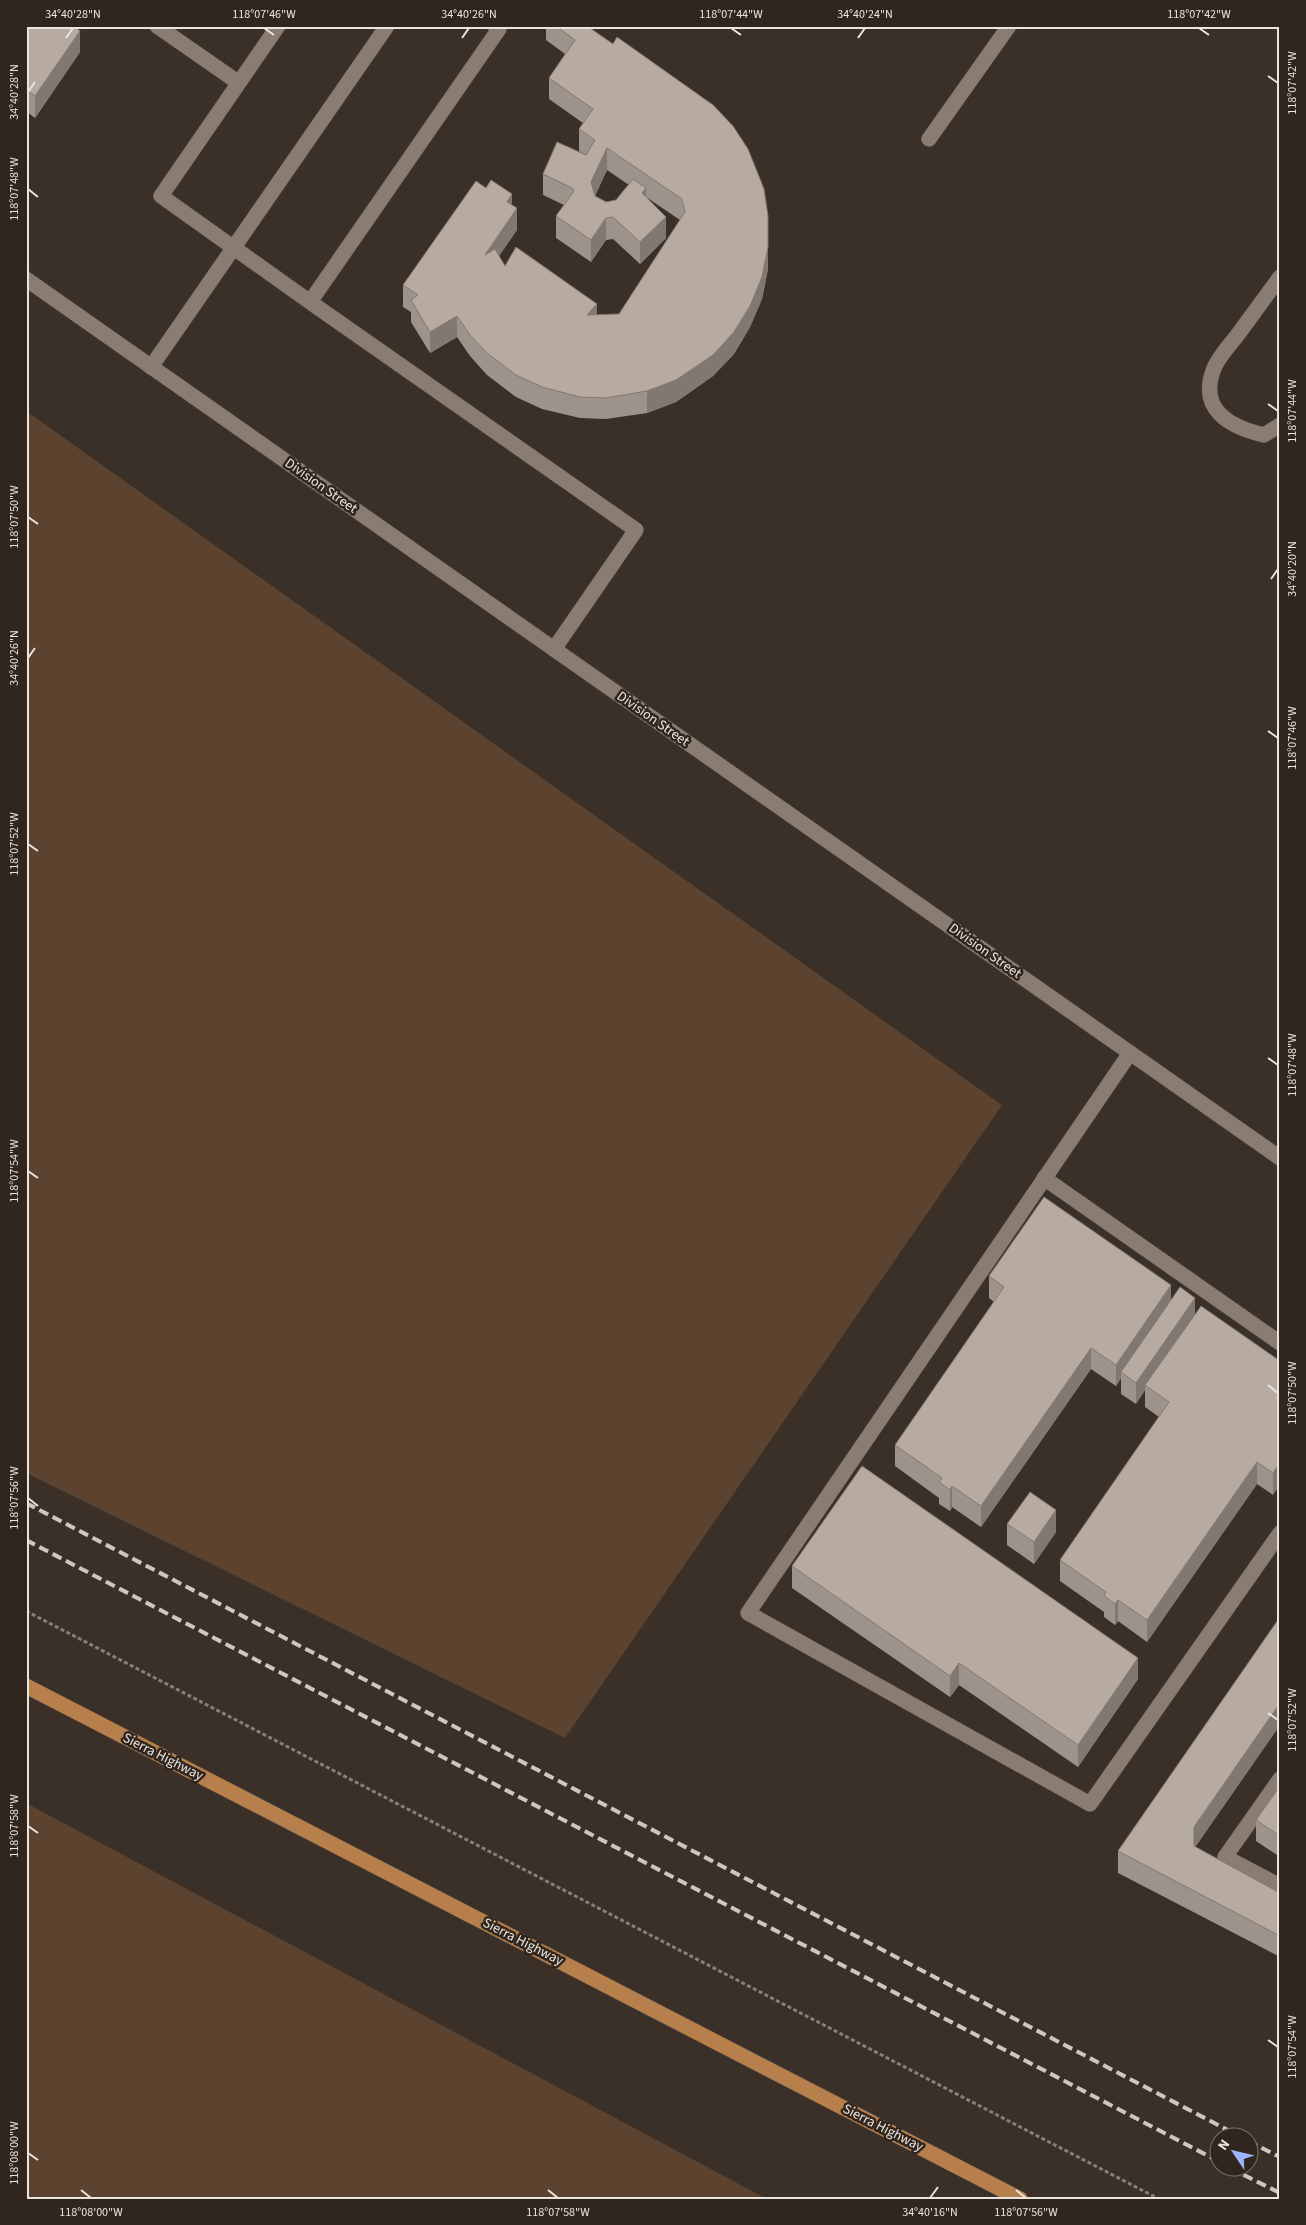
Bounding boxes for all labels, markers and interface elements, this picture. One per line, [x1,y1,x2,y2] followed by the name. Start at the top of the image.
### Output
[45,6,101,23] text: 34°40'28"N
[232,6,296,23] text: 118°07'46"W
[441,6,497,23] text: 34°40'26"N
[699,6,763,23] text: 118°07'44"W
[837,6,893,23] text: 34°40'24"N
[1167,6,1231,23] text: 118°07'42"W
[1284,51,1301,115] text: 118°07'42"W
[6,64,23,120] text: 34°40'28"N
[6,157,23,221] text: 118°07'48"W
[1284,379,1301,443] text: 118°07'44"W
[281,454,362,519] street label: Division Street
[6,485,23,549] text: 118°07'50"W
[1284,541,1301,597] text: 34°40'20"N
[6,630,23,686] text: 34°40'26"N
[613,687,694,752] street label: Division Street
[1284,706,1301,770] text: 118°07'46"W
[6,812,23,876] text: 118°07'52"W
[945,919,1026,984] street label: Division Street
[1284,1033,1301,1097] text: 118°07'48"W
[6,1139,23,1203] text: 118°07'54"W
[1284,1361,1301,1425] text: 118°07'50"W
[6,1466,23,1530] text: 118°07'56"W
[1284,1688,1301,1752] text: 118°07'52"W
[119,1728,207,1786] street label: Sierra Highway
[6,1794,23,1858] text: 118°07'58"W
[479,1913,567,1971] street label: Sierra Highway
[1284,2015,1301,2079] text: 118°07'54"W
[839,2099,927,2157] street label: Sierra Highway
[6,2121,23,2185] text: 118°08'00"W
[1208,2128,1258,2178] north arrow
[1213,2136,1235,2155] text: N
[59,2204,123,2221] text: 118°08'00"W
[526,2204,590,2221] text: 118°07'58"W
[902,2204,958,2221] text: 34°40'16"N
[994,2204,1058,2221] text: 118°07'56"W

